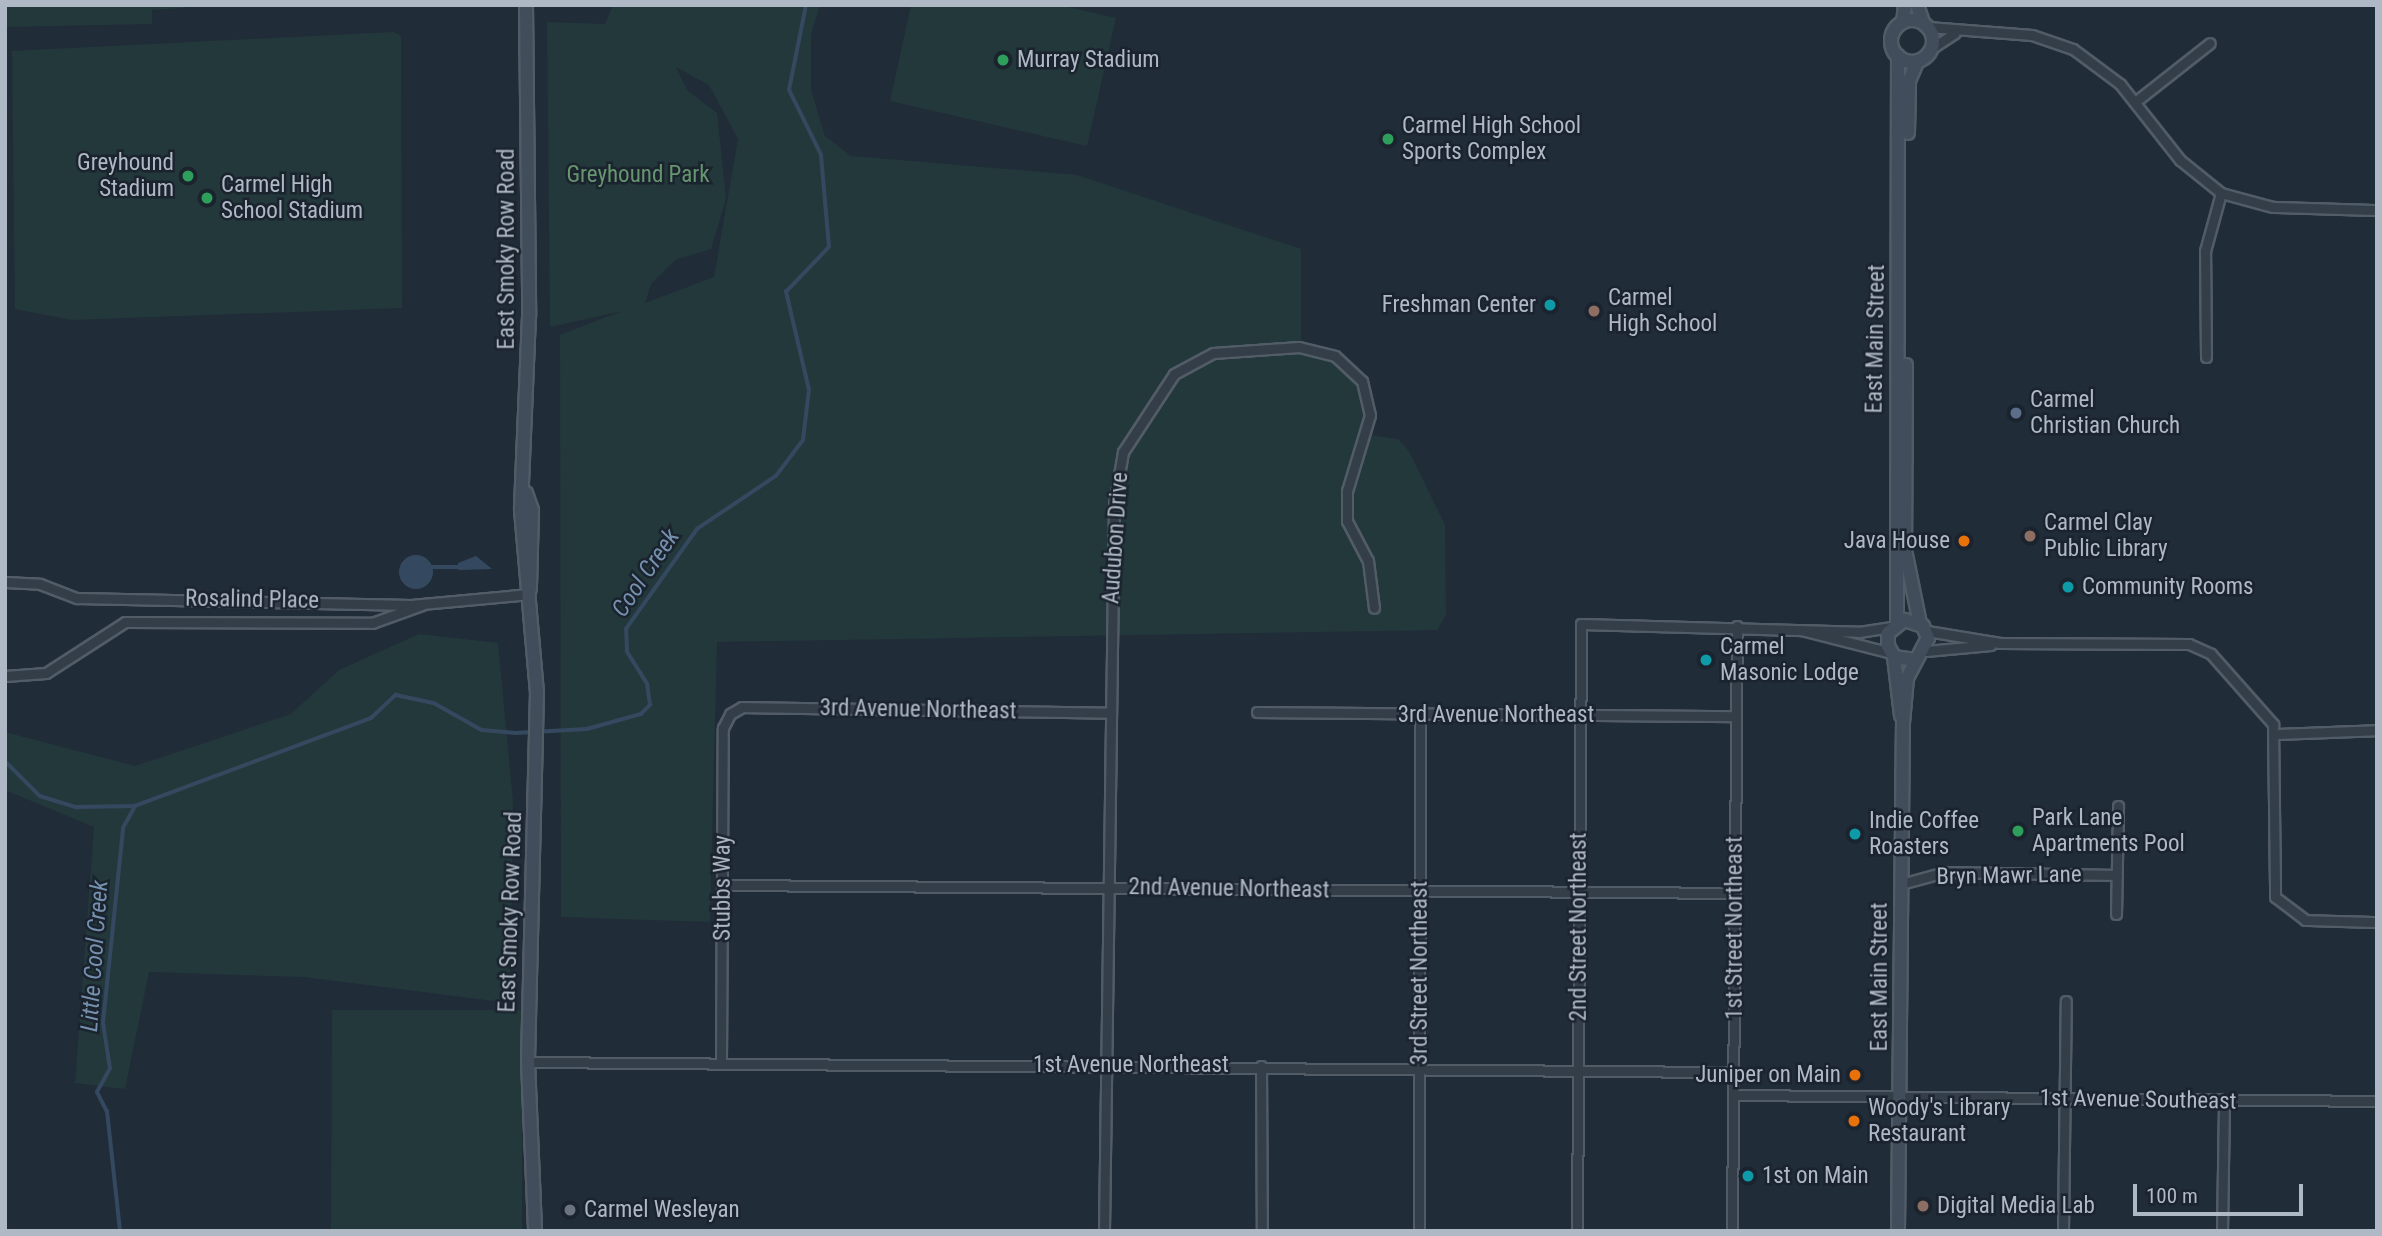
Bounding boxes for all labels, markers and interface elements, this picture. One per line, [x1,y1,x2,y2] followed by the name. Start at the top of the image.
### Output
[1017,46,1160,74] place label: Murray Stadium
[995,52,1011,68] marker: Murray Stadium
[1402,112,1581,166] place label: Carmel High School Sports Complex
[1380,131,1396,147] marker: Carmel High School Sports Complex
[493,148,521,350] street label: East Smoky Row Road
[77,149,174,203] place label: Greyhound Stadium
[566,161,710,189] park label: Greyhound Park
[180,168,196,184] marker: Greyhound Stadium
[221,171,363,225] place label: Carmel High School Stadium
[199,190,215,206] marker: Carmel High School Stadium
[1861,264,1891,414] street label: East Main Street
[1608,284,1717,338] place label: Carmel High School
[1382,291,1536,319] place label: Freshman Center
[1542,297,1558,313] marker: Freshman Center
[1586,303,1602,319] marker: Carmel High School
[2030,386,2180,440] place label: Carmel Christian Church
[2008,405,2024,421] marker: Carmel Christian Church
[1098,471,1134,605] street label: Audubon Drive
[2044,509,2168,563] place label: Carmel Clay Public Library
[606,524,686,622] water label: Cool Creek
[1844,527,1950,555] place label: Java House
[2022,528,2038,544] marker: Carmel Clay Public Library
[1956,533,1972,549] marker: Java House
[2082,573,2254,601] place label: Community Rooms
[2060,579,2076,595] marker: Community Rooms
[185,585,319,615] street label: Rosalind Place
[1720,633,1859,687] place label: Carmel Masonic Lodge
[1698,652,1714,668] marker: Carmel Masonic Lodge
[819,694,1017,726] street label: 3rd Avenue Northeast
[1398,701,1594,729] street label: 3rd Avenue Northeast
[2032,804,2185,858] place label: Park Lane Apartments Pool
[1869,807,1979,861] place label: Indie Coffee Roasters
[494,811,528,1013] street label: East Smoky Row Road
[2010,823,2026,839] marker: Park Lane Apartments Pool
[1847,826,1863,842] marker: Indie Coffee Roasters
[1565,833,1593,1021] street label: 2nd Street Northeast
[709,835,737,941] street label: Stubbs Way
[1721,836,1749,1020] street label: 1st Street Northeast
[1936,861,2082,891] street label: Bryn Mawr Lane
[1128,873,1330,905] street label: 2nd Avenue Northeast
[75,879,115,1033] water label: Little Cool Creek
[1406,881,1434,1065] street label: 3rd Street Northeast
[1866,902,1894,1052] street label: East Main Street
[1033,1051,1229,1079] street label: 1st Avenue Northeast
[1695,1061,1841,1089] place label: Juniper on Main
[1847,1067,1863,1083] marker: Juniper on Main
[2039,1084,2237,1116] street label: 1st Avenue Southeast
[1868,1094,2010,1148] place label: Woody's Library Restaurant
[1846,1113,1862,1129] marker: Woody's Library Restaurant
[1762,1162,1869,1190] place label: 1st on Main
[1740,1168,1756,1184] marker: 1st on Main
[2137,1170,2307,1214] scale bar
[2146,1184,2198,1208] text: 100 m
[1937,1192,2095,1220] place label: Digital Media Lab
[584,1196,740,1224] place label: Carmel Wesleyan
[1915,1198,1931,1214] marker: Digital Media Lab
[562,1202,578,1218] marker: Carmel Wesleyan

